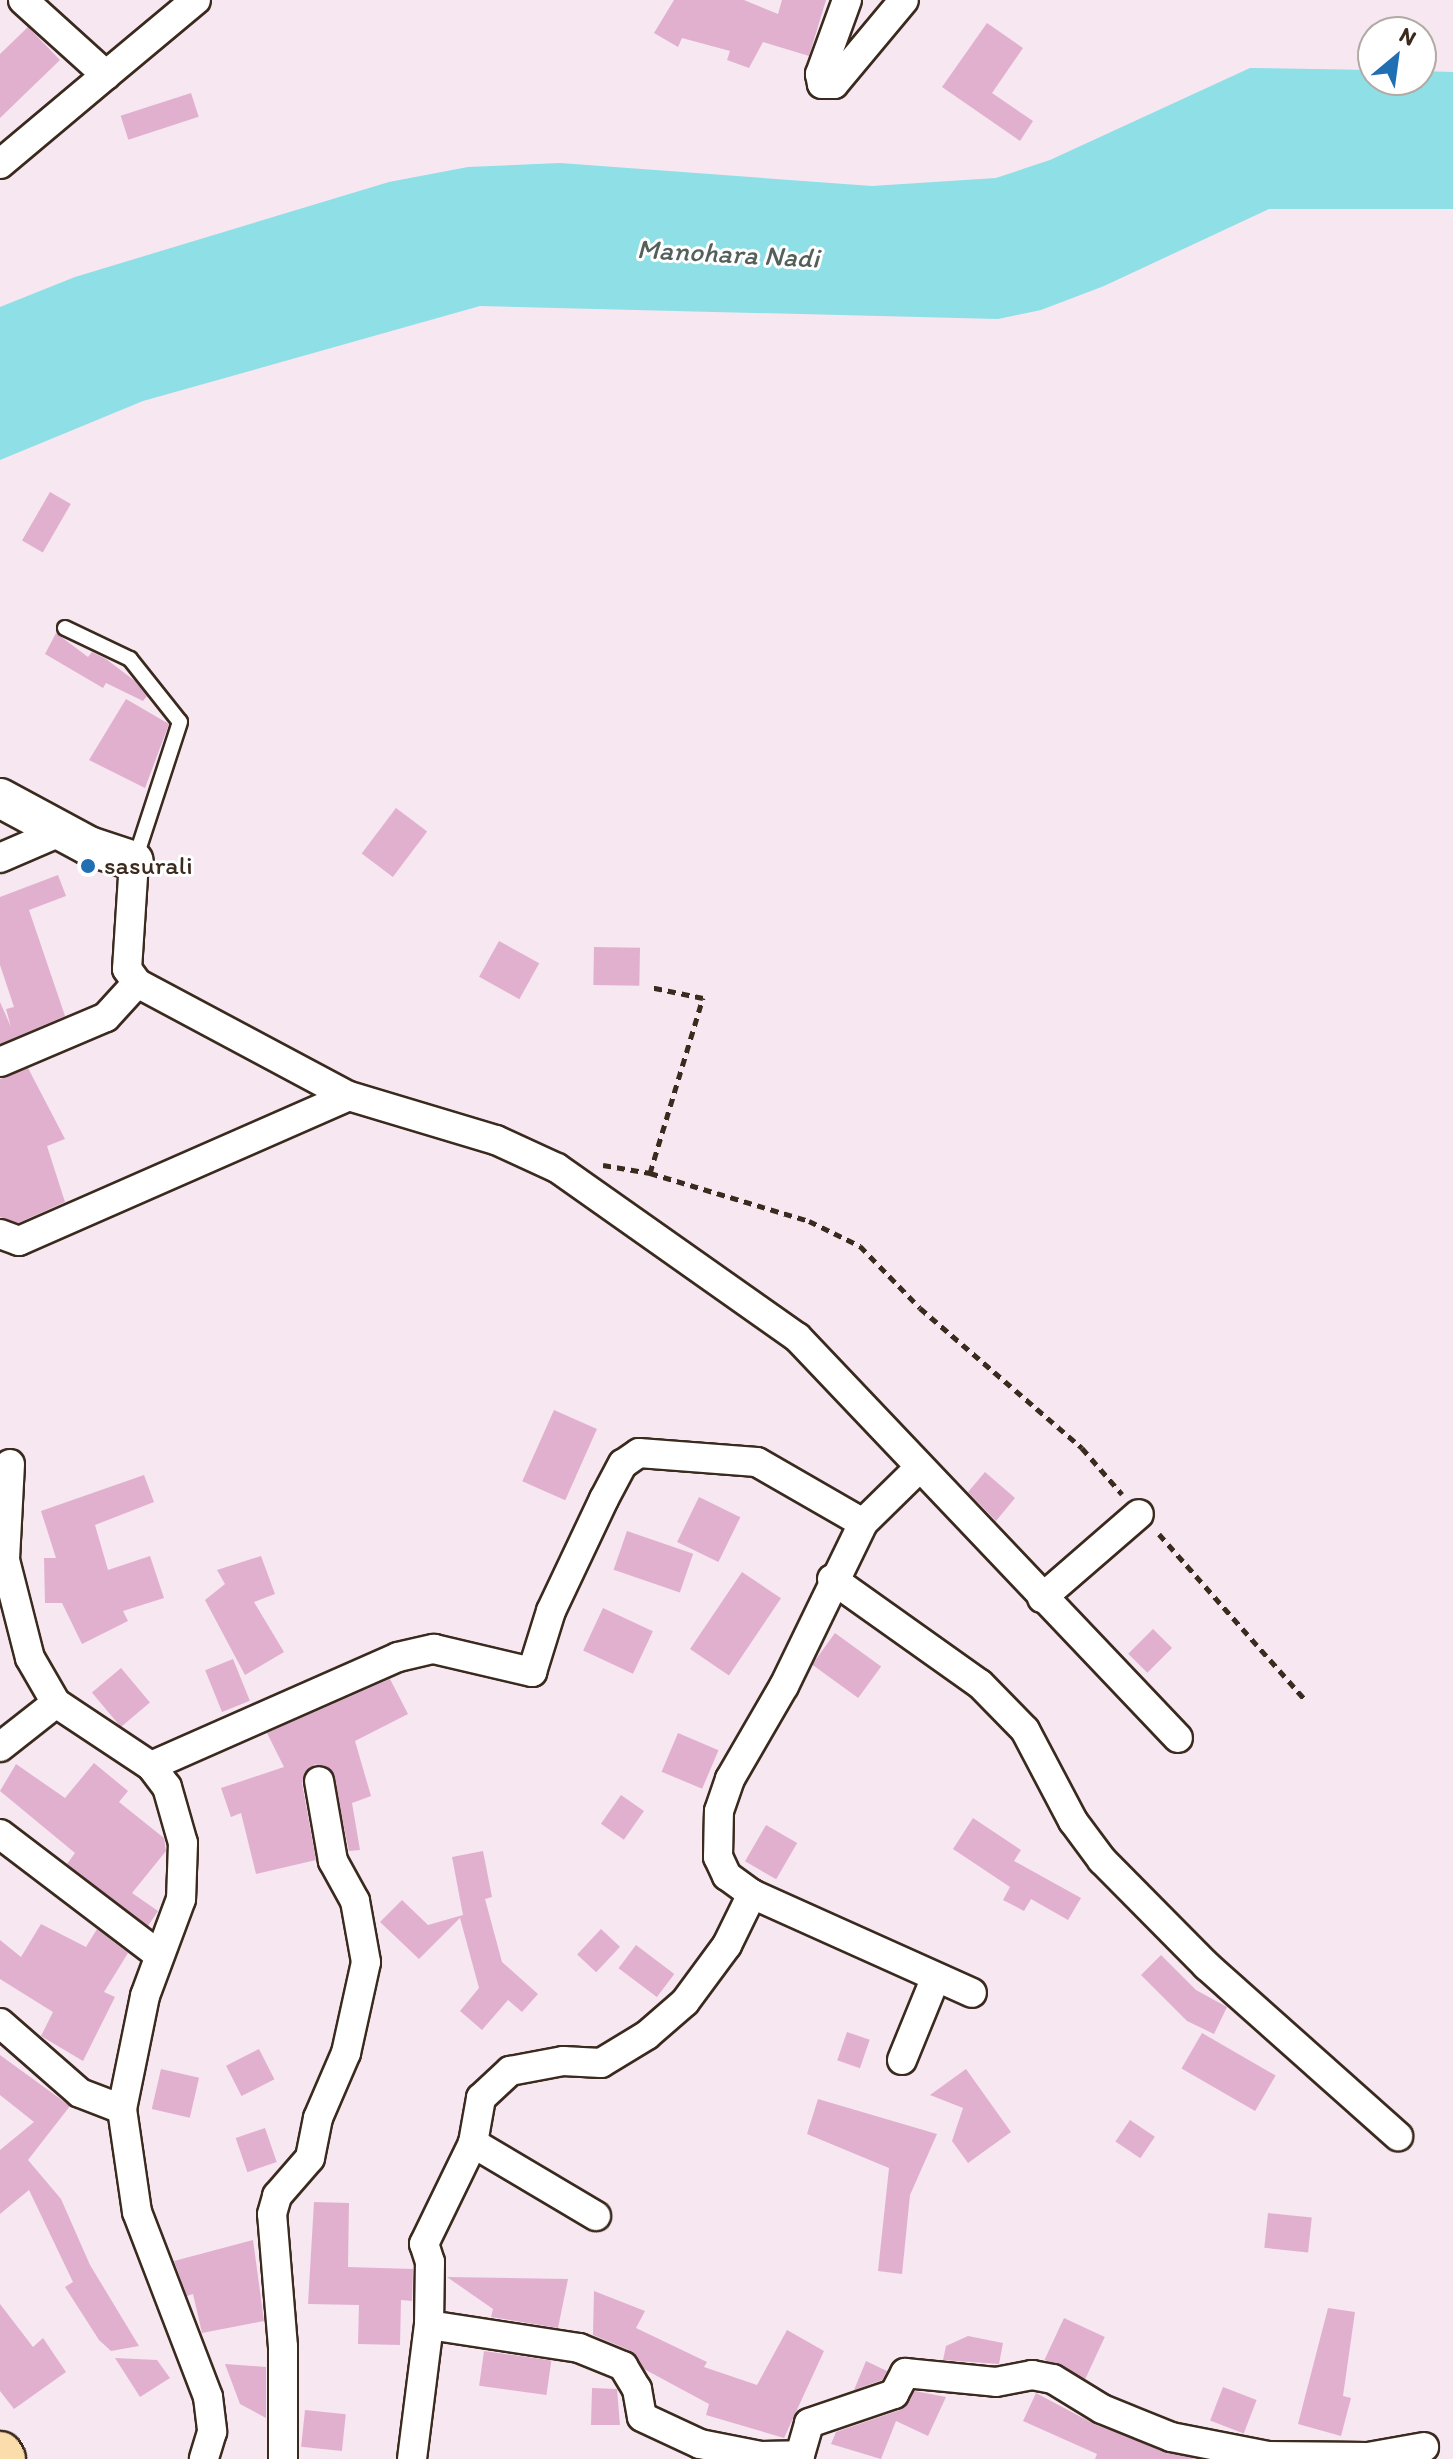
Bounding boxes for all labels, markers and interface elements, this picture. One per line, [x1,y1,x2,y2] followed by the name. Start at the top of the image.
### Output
[1357,16,1437,96] north arrow
[1395,21,1421,52] text: N
[635,231,821,275] water label: Manohara Nadi
[104,850,193,882] place label: sasurali
[79,857,97,875] marker: sasurali

